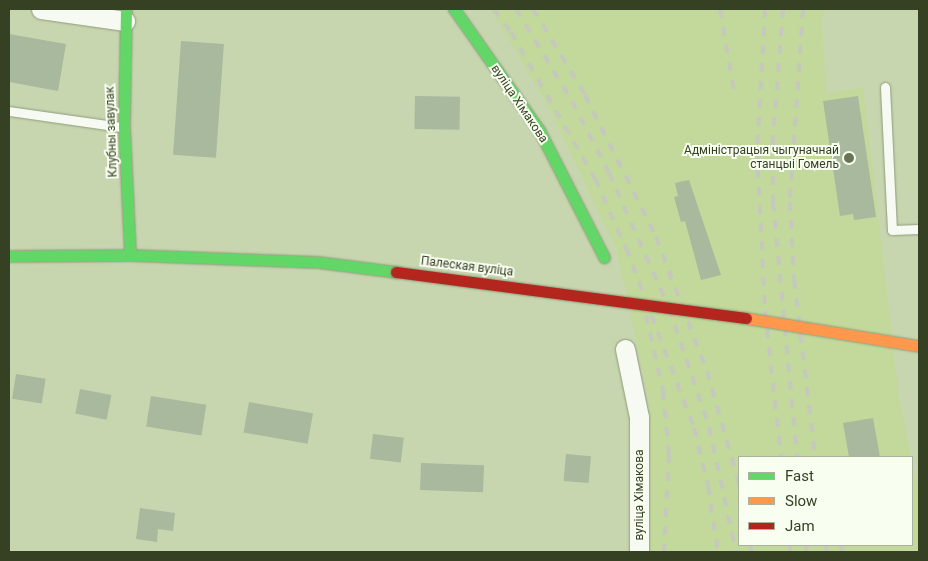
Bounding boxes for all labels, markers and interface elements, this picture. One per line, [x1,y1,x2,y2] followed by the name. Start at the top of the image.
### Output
[488,62,550,146] street label: вуліца Хімакова
[103,86,121,178] street label: Клубны завулак
[684,144,839,172] place label: Адміністрацыя чыгуначнай станцыі Гомель
[843,152,855,164] marker: Адміністрацыя чыгуначнай станцыі Гомель
[420,254,514,280] street label: Палеская вуліца
[633,449,647,541] street label: вуліца Хімакова
[738,456,913,546] legend
[785,467,814,485] text: Fast
[785,492,817,510] text: Slow
[785,517,815,535] text: Jam

